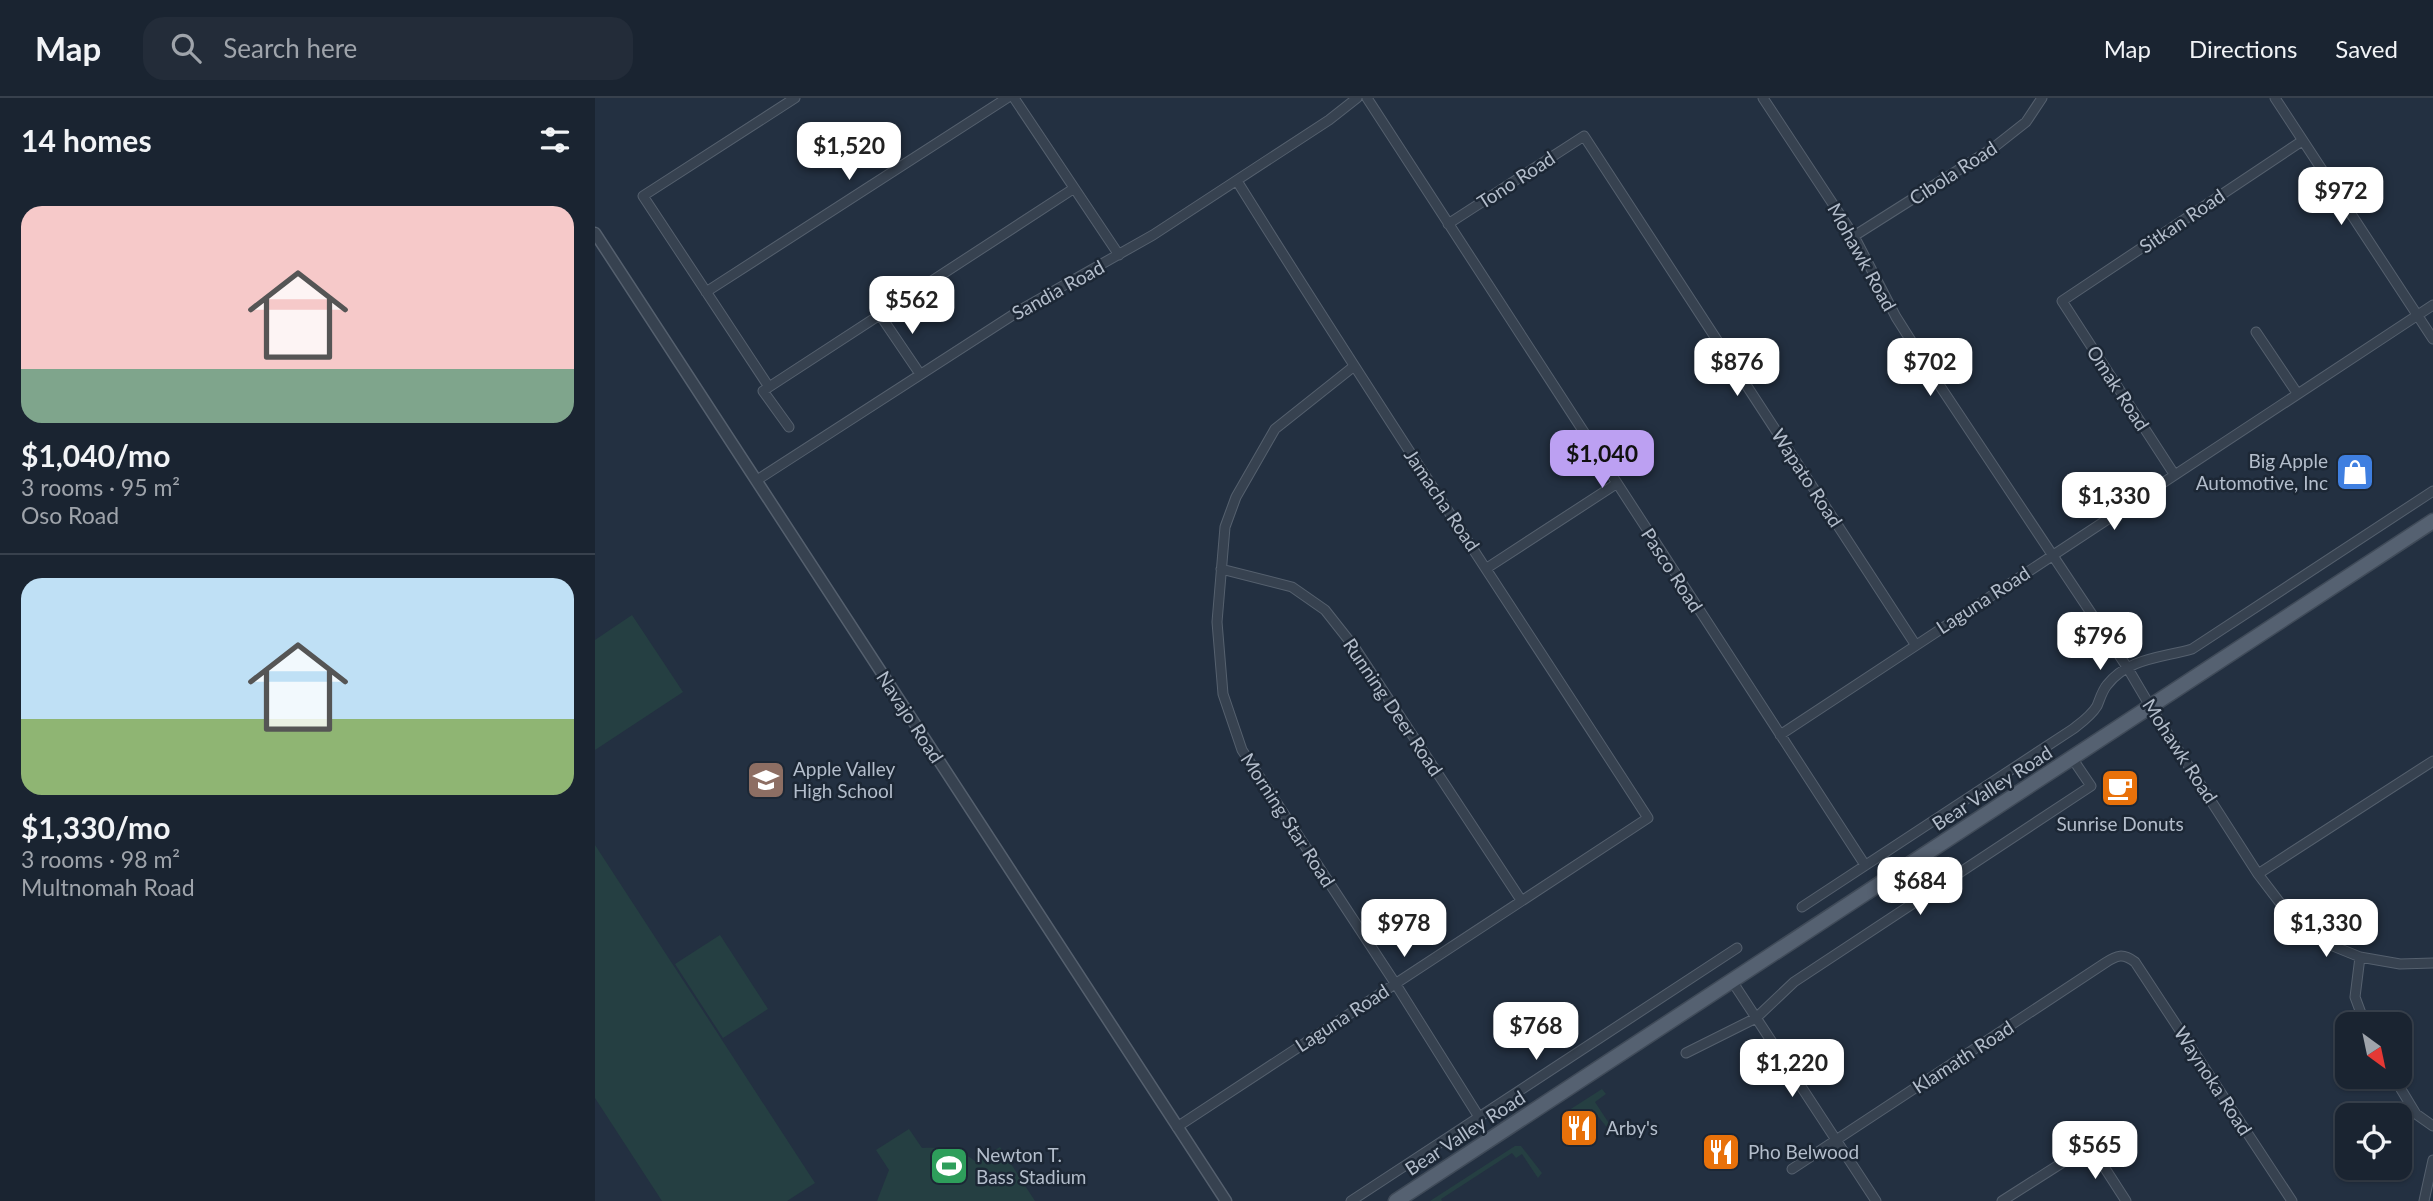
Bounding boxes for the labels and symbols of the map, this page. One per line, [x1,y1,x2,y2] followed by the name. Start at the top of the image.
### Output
[792,122,906,182] pin: $1,520
[1905,136,2001,209] street label: Cibola Road
[1473,146,1559,213] street label: Tono Road
[2300,167,2382,227] pin: $972
[2135,184,2229,258] street label: Sitkan Road
[1823,199,1902,315] street label: Mohawk Road
[1008,255,1108,324] street label: Sandia Road
[871,276,953,336] pin: $562
[1696,338,1778,398] pin: $876
[1889,338,1971,398] pin: $702
[2082,341,2154,435] street label: Omak Road
[1767,424,1848,531] street label: Wapato Road
[1545,430,1659,490] pin: $1,040
[1400,444,1485,555] street label: Jamacha Road
[2196,449,2328,494] place label: Big Apple Automotive, Inc
[2334,451,2376,493] shop icon: Big Apple Automotive, Inc
[2057,472,2171,532] pin: $1,330
[1637,523,1708,616] street label: Pasco Road
[1932,561,2034,638] street label: Laguna Road
[2059,612,2141,672] pin: $796
[1339,634,1448,780] street label: Running Deer Road
[872,666,949,767] street label: Navajo Road
[2138,694,2223,807] street label: Mohawk Road
[1927,740,2056,835] street label: Bear Valley Road
[1237,748,1340,891] street label: Morning Star Road
[793,757,895,802] place label: Apple Valley High School
[745,759,787,801] school or university icon: Apple Valley High School
[2099,767,2141,809] cafe icon: Sunrise Donuts
[2056,812,2184,835] place label: Sunrise Donuts
[1879,858,1961,917] pin: $684
[1363,900,1445,959] pin: $978
[2269,900,2383,959] pin: $1,330
[1291,979,1393,1056] street label: Laguna Road
[1495,1002,1577,1062] pin: $768
[2335,1012,2411,1088] north arrow
[1908,1015,2018,1098] street label: Klamath Road
[2170,1022,2257,1139] street label: Waynoka Road
[1735,1040,1849,1099] pin: $1,220
[1400,1085,1529,1180] street label: Bear Valley Road
[1558,1107,1600,1149] restaurant icon: Arby's
[1606,1116,1658,1139] place label: Arby's
[2054,1122,2136,1181] pin: $565
[1700,1131,1742,1173] restaurant icon: Pho Belwood
[1748,1140,1859,1163] place label: Pho Belwood
[976,1143,1086,1188] place label: Newton T. Bass Stadium
[928,1145,970,1187] sports icon: Newton T. Bass Stadium

